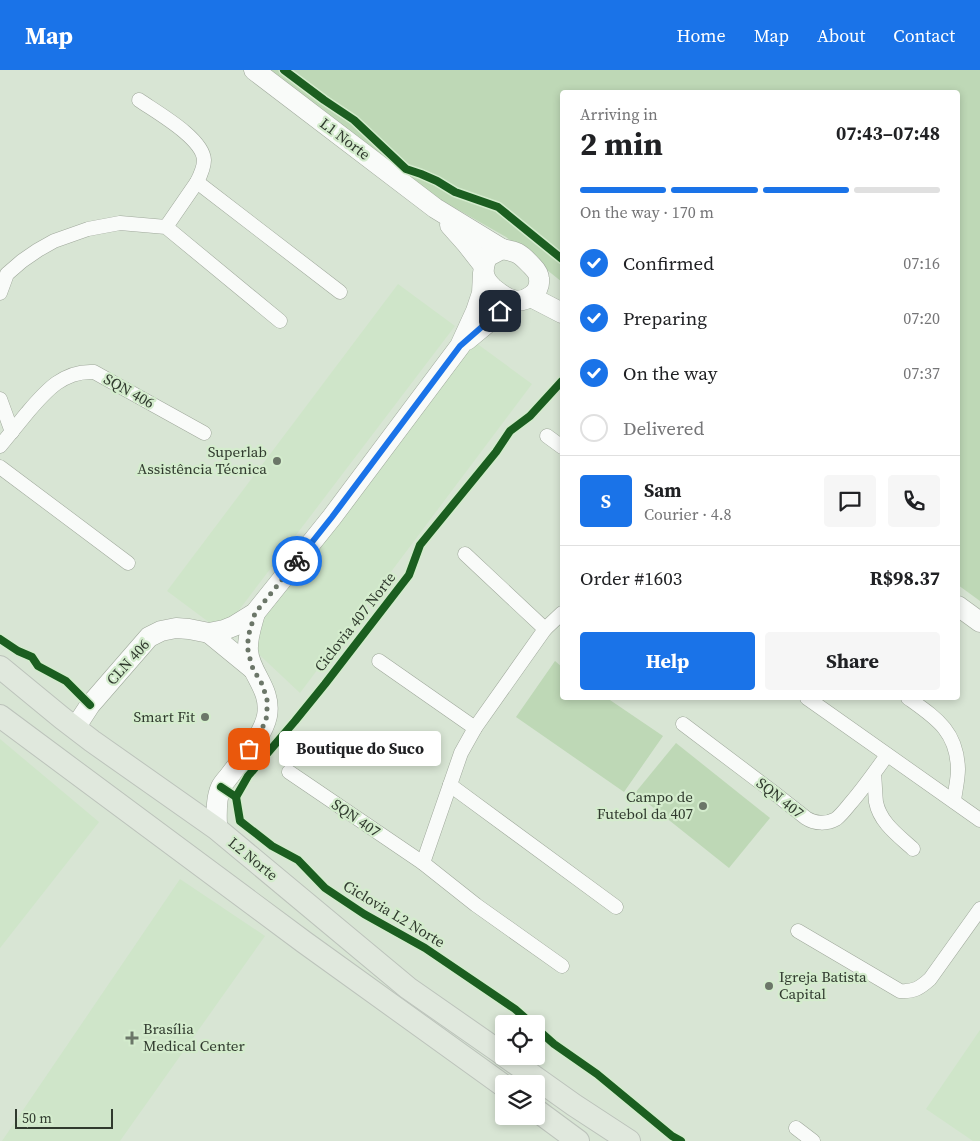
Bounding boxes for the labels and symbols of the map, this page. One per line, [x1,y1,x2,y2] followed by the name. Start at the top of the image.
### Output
[316,113,375,165] street label: L1 Norte
[479,290,521,332] pin
[100,368,158,413] street label: SQN 406
[137,441,267,479] place label: Superlab Assistência Técnica
[271,455,283,467] marker: Superlab Assistência Técnica
[272,536,322,586] courier
[309,567,400,676] street label: Ciclovia 407 Norte
[101,634,154,689] street label: CLN 406
[133,706,195,727] place label: Smart Fit
[199,711,211,723] marker: Smart Fit
[228,728,270,770] pin
[279,732,442,766] callout: Boutique do Suco
[752,772,808,823] street label: SQN 407
[597,786,693,824] place label: Campo de Futebol da 407
[328,793,385,842] street label: SQN 407
[697,800,709,812] marker: Campo de Futebol da 407
[224,832,283,885] street label: L2 Norte
[339,875,449,952] street label: Ciclovia L2 Norte
[779,966,867,1004] place label: Igreja Batista Capital
[763,980,775,992] marker: Igreja Batista Capital
[143,1018,245,1056] place label: Brasília Medical Center
[125,1031,139,1045] marker: Brasília Medical Center
[15,1106,112,1129] scale bar

